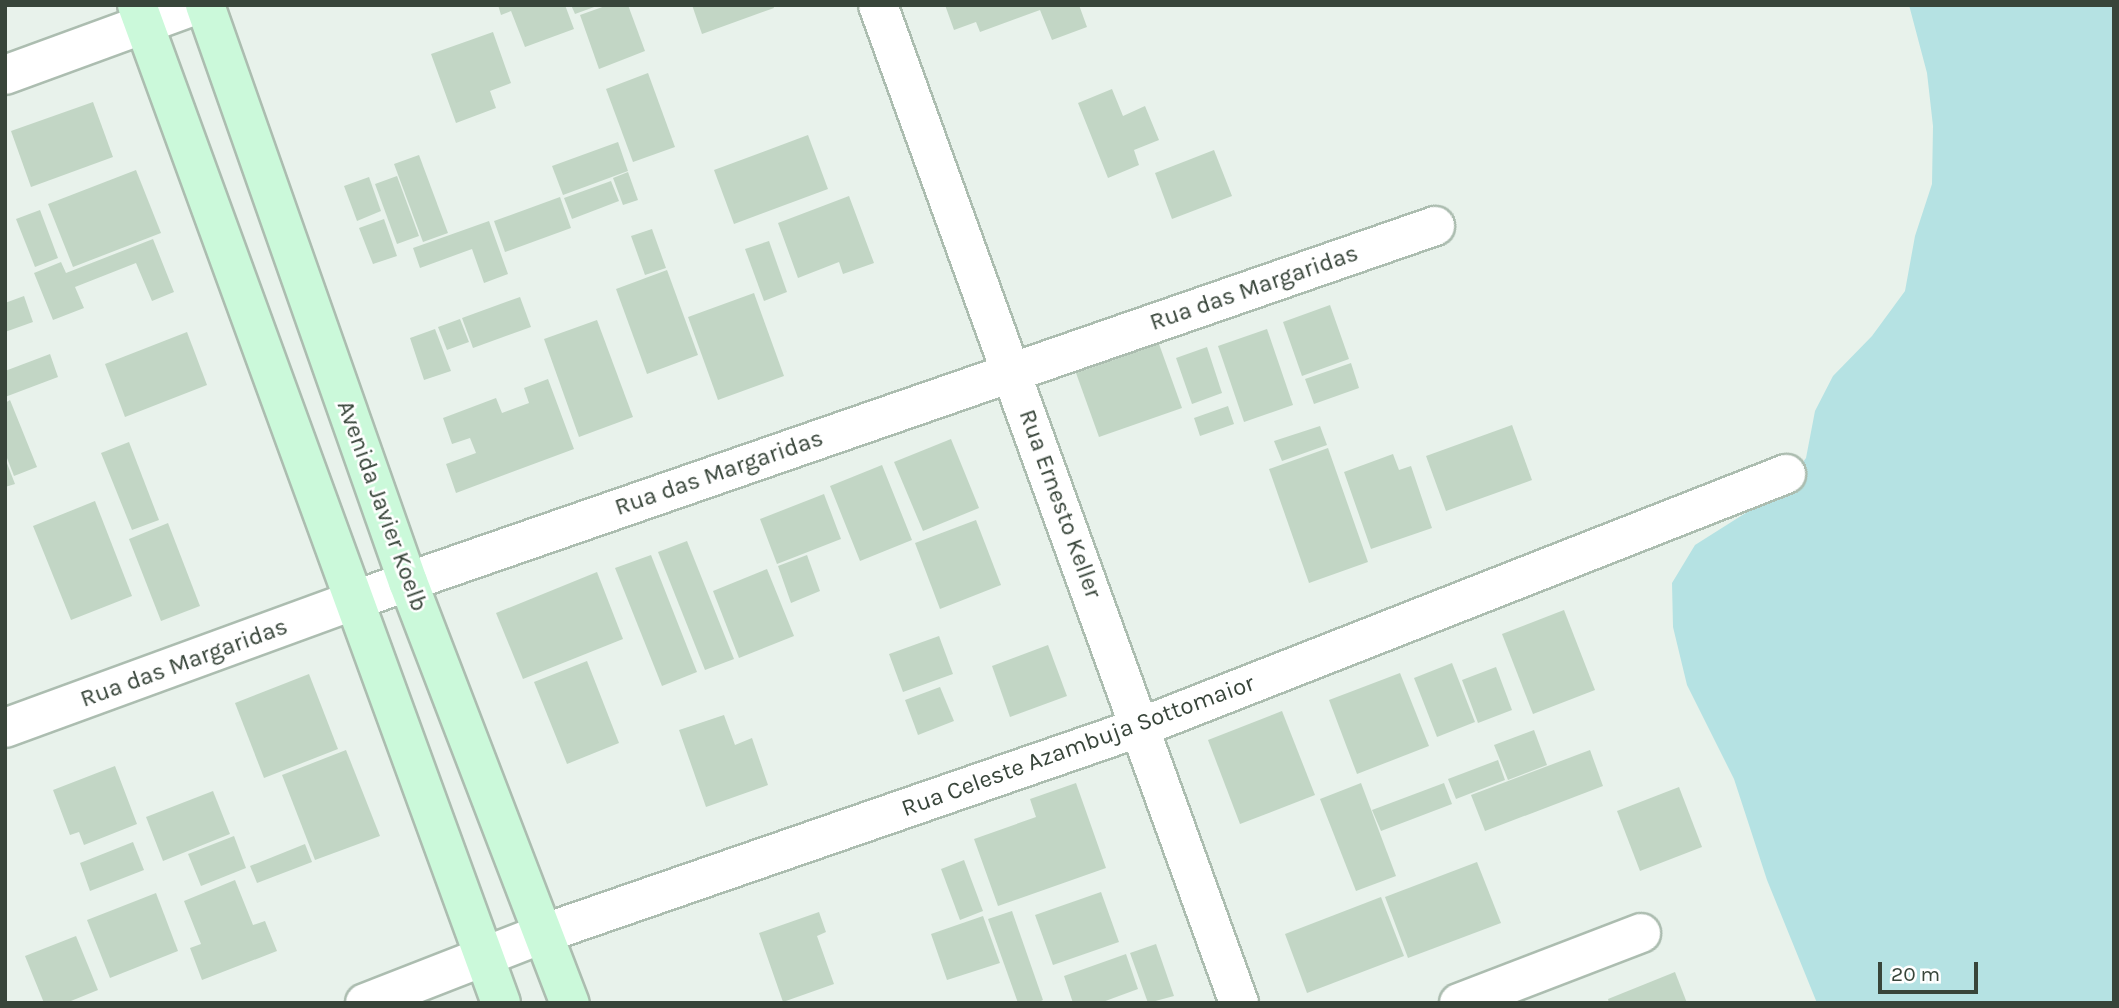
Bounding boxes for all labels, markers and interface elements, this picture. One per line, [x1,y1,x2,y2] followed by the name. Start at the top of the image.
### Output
[1146,239,1362,337] street label: Rua das Margaridas
[330,397,434,615] street label: Avenida Javier Koelb
[1012,406,1108,602] street label: Rua Ernesto Keller
[611,424,827,522] street label: Rua das Margaridas
[76,612,292,714] street label: Rua das Margaridas
[898,669,1258,823] street label: Rua Celeste Azambuja Sottomaior
[1881,948,1981,992] scale bar
[1891,962,1940,986] text: 20 m

